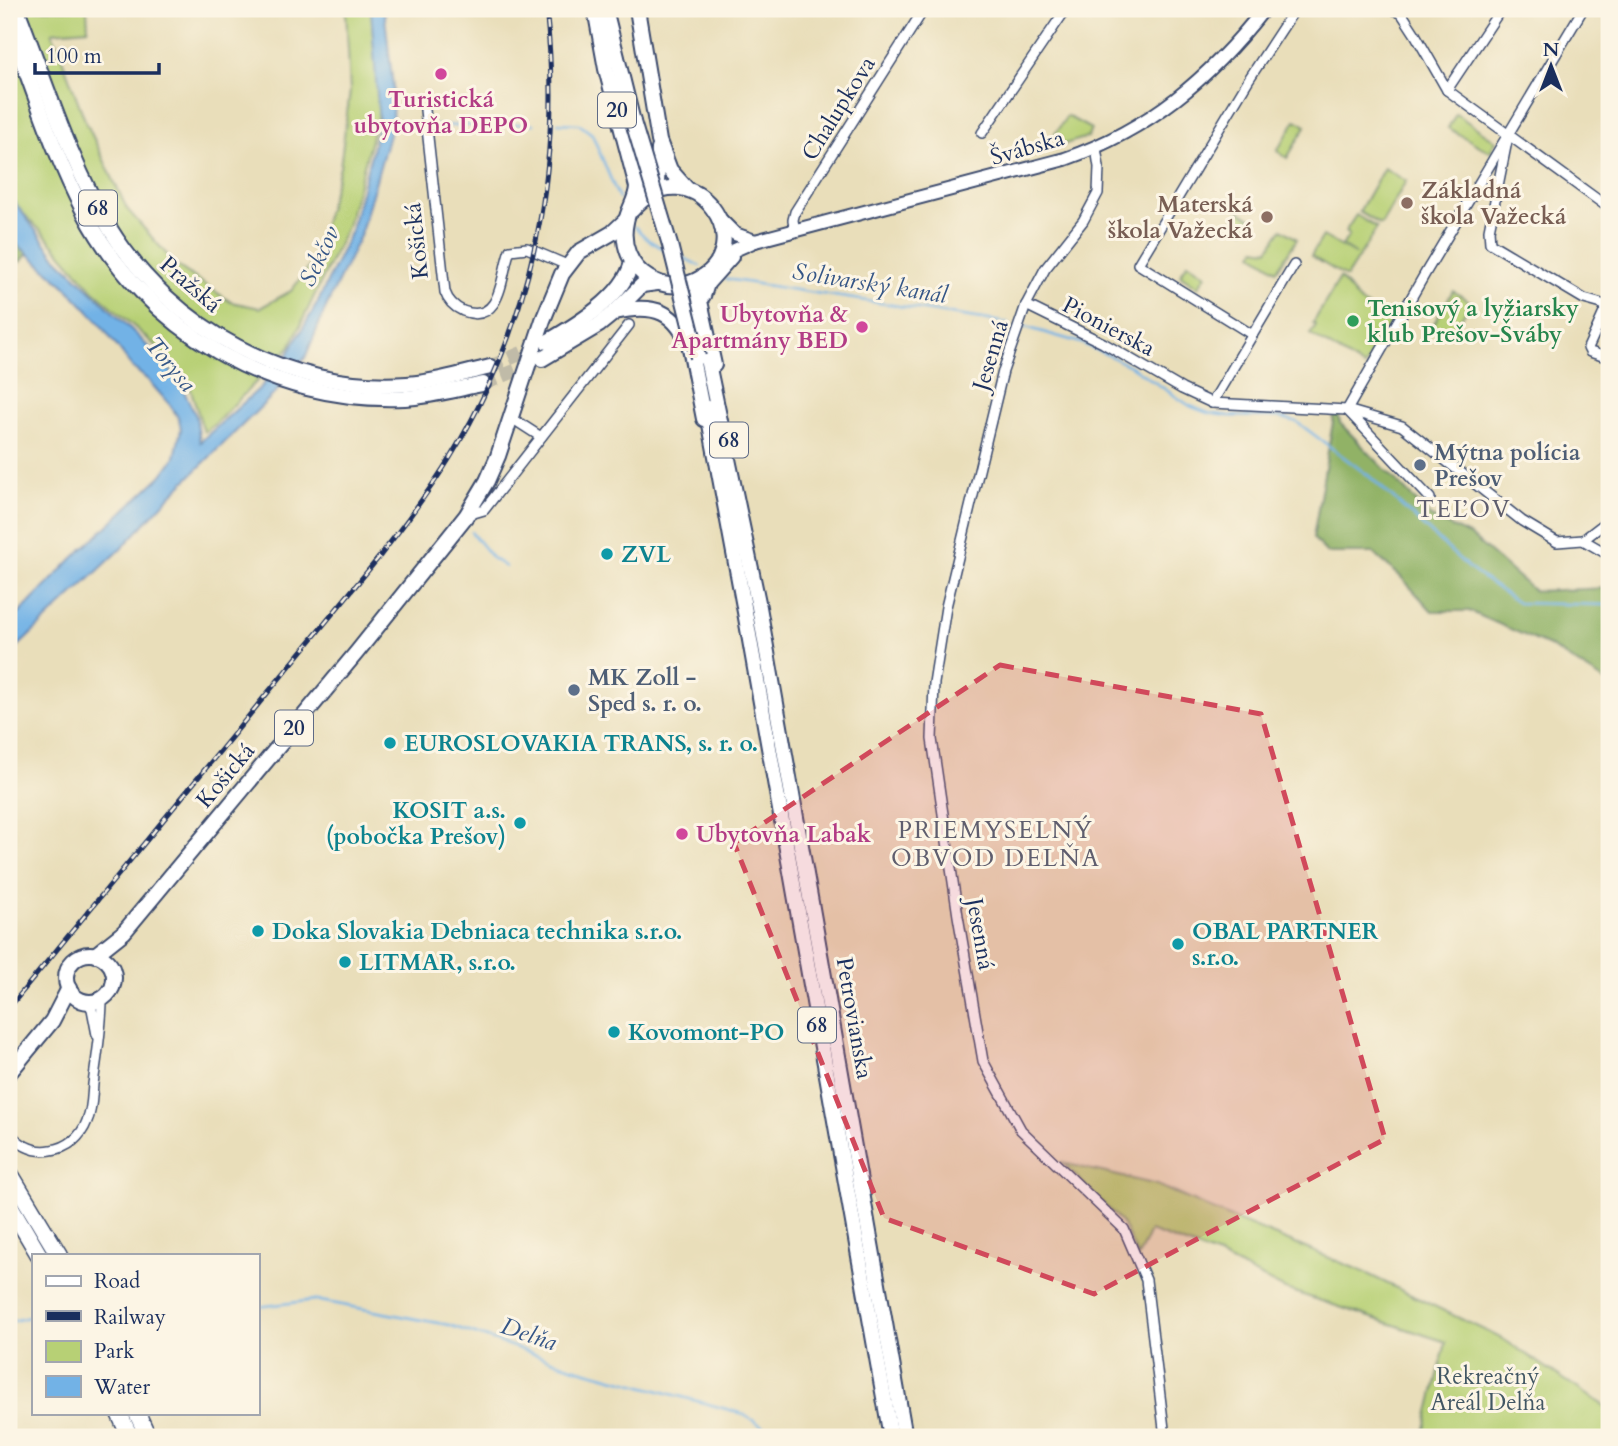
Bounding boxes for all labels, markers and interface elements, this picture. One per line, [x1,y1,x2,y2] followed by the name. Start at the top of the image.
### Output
[35,32,159,76] scale bar
[1516,32,1586,102] north arrow
[1543,37,1560,63] text: N
[46,42,102,71] text: 100 m
[794,50,883,166] street label: Chalupkova
[433,66,449,82] marker: Turistická ubytovňa DEPO
[354,84,528,141] place label: Turistická ubytovňa DEPO
[598,92,636,128] road number: 20
[986,121,1068,173] street label: Švábska
[1421,175,1567,232] place label: Základná škola Važecká
[1108,189,1254,246] place label: Materská škola Važecká
[79,190,117,226] road number: 68
[1399,195,1415,211] marker: Základná škola Važecká
[397,201,436,281] street label: Košická
[1259,209,1275,225] marker: Materská škola Važecká
[291,220,348,292] water label: Sekčov
[153,249,228,320] street label: Pražská
[790,255,951,312] water label: Solivarský kanál
[1057,289,1161,364] street label: Pionierska
[1367,293,1579,350] place label: Tenisový a lyžiarsky klub Prešov-Šváby
[671,299,848,356] place label: Ubytovňa & Apartmány BED
[1345,313,1361,329] marker: Tenisový a lyžiarsky klub Prešov-Šváby
[964,316,1016,397] street label: Jesenná
[854,319,870,335] marker: Ubytovňa & Apartmány BED
[138,329,204,399] water label: Torysa
[710,422,748,458] road number: 68
[1434,437,1581,494] place label: Mýtna polícia Prešov
[1412,457,1428,473] marker: Mýtna polícia Prešov
[1416,493,1512,526] district label: TEĽOV
[621,539,671,570] place label: ZVL
[599,546,615,562] marker: ZVL
[588,662,702,719] place label: MK Zoll - Sped s. r. o.
[566,682,582,698] marker: MK Zoll - Sped s. r. o.
[275,710,313,746] road number: 20
[404,728,758,759] place label: EUROSLOVAKIA TRANS, s. r. o.
[382,735,398,751] marker: EUROSLOVAKIA TRANS, s. r. o.
[189,736,262,815] street label: Košická
[326,795,506,852] place label: KOSIT a.s. (pobočka Prešov)
[891,814,1101,875] district label: PRIEMYSELNÝ OBVOD DELŇA
[512,815,528,831] marker: KOSIT a.s. (pobočka Prešov)
[696,819,872,850] place label: Ubytovňa Labak
[674,826,690,842] marker: Ubytovňa Labak
[958,893,1002,973] street label: Jesenná
[272,916,682,947] place label: Doka Slovakia Debniaca technika s.r.o.
[1192,916,1379,973] place label: OBAL PARTNER s.r.o.
[250,923,266,939] marker: Doka Slovakia Debniaca technika s.r.o.
[1170,936,1186,952] marker: OBAL PARTNER s.r.o.
[359,947,516,978] place label: LITMAR, s.r.o.
[337,954,353,970] marker: LITMAR, s.r.o.
[829,955,880,1081] street label: Petrovianska
[798,1007,836,1042] road number: 68
[628,1017,785,1048] place label: Kovomont-PO
[606,1024,622,1040] marker: Kovomont-PO
[32,1254,259,1414] legend
[94,1267,140,1296] text: Road
[94,1303,166,1332] text: Railway
[496,1310,561,1359] water label: Delňa
[94,1337,135,1366] text: Park
[1430,1361,1546,1418] park label: Rekreačný Areál Delňa
[93,1373,150,1402] text: Water

